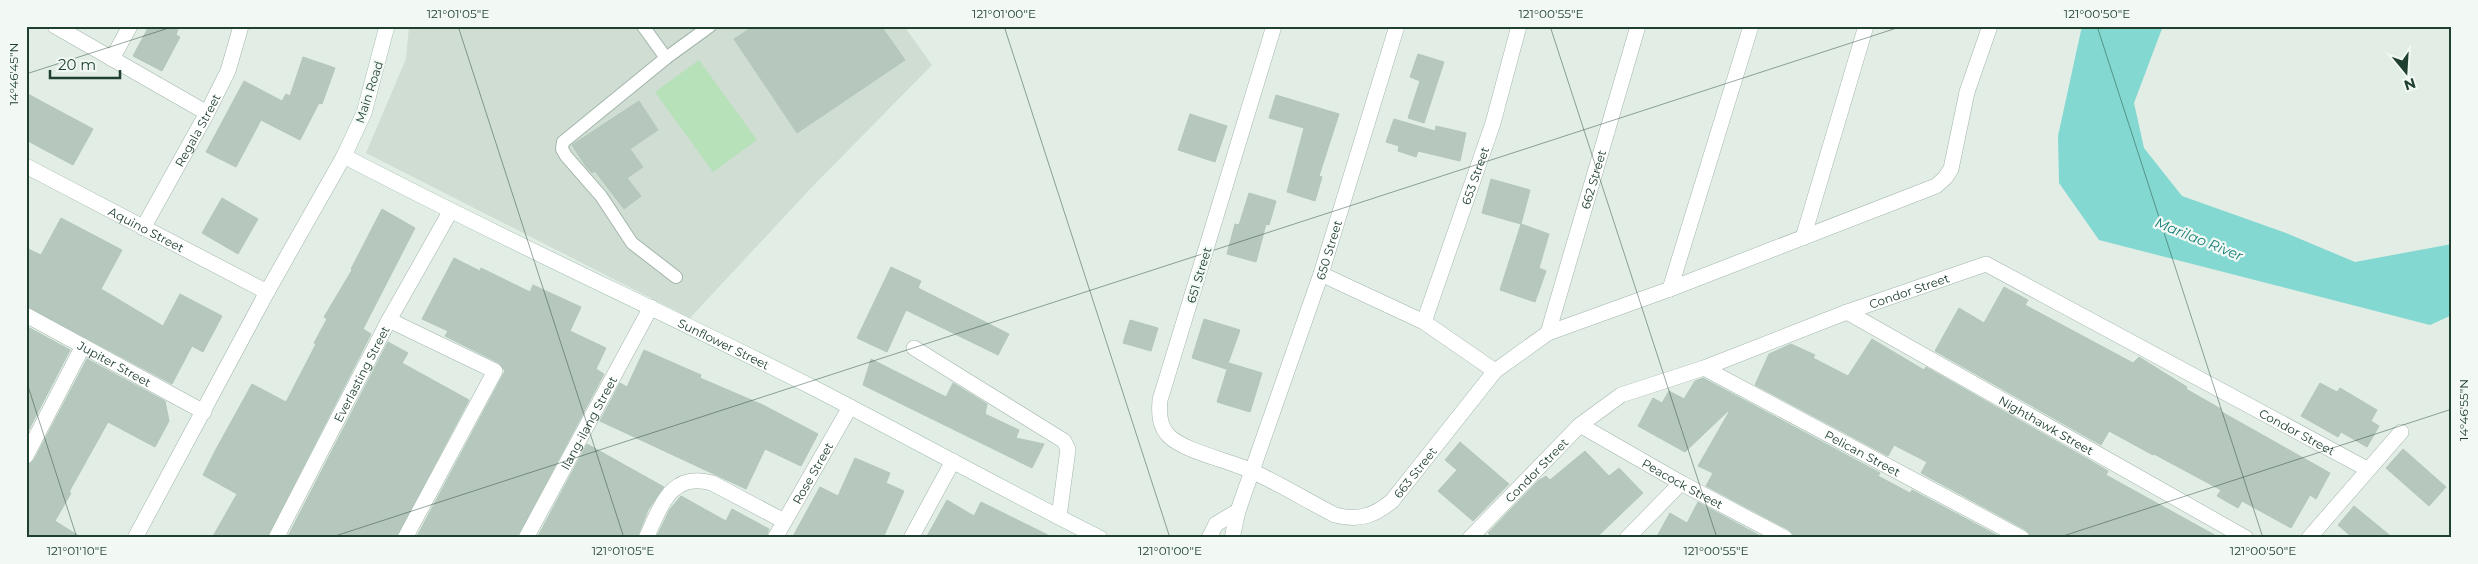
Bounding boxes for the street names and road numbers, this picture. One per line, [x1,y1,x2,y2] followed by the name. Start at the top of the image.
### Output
[352,59,386,125] street label: Main Road
[171,91,223,169] street label: Regala Street
[1458,144,1492,206] street label: 653 Street
[1577,148,1609,211] street label: 662 Street
[106,203,187,255] street label: Aquino Street
[1312,218,1345,282] street label: 650 Street
[1183,245,1215,305] street label: 651 Street
[1867,270,1951,311] street label: Condor Street
[676,315,772,372] street label: Sunflower Street
[330,323,392,424] street label: Everlasting Street
[74,337,154,389] street label: Jupiter Street
[557,373,620,472] street label: Ilang-ilang Street
[1996,392,2096,458] street label: Nighthawk Street
[2257,405,2338,458] street label: Condor Street
[1822,427,1903,479] street label: Pelican Street
[1502,435,1571,505] street label: Condor Street
[789,439,836,506] street label: Rose Street
[1390,444,1440,501] street label: 663 Street
[1640,455,1726,511] street label: Peacock Street

